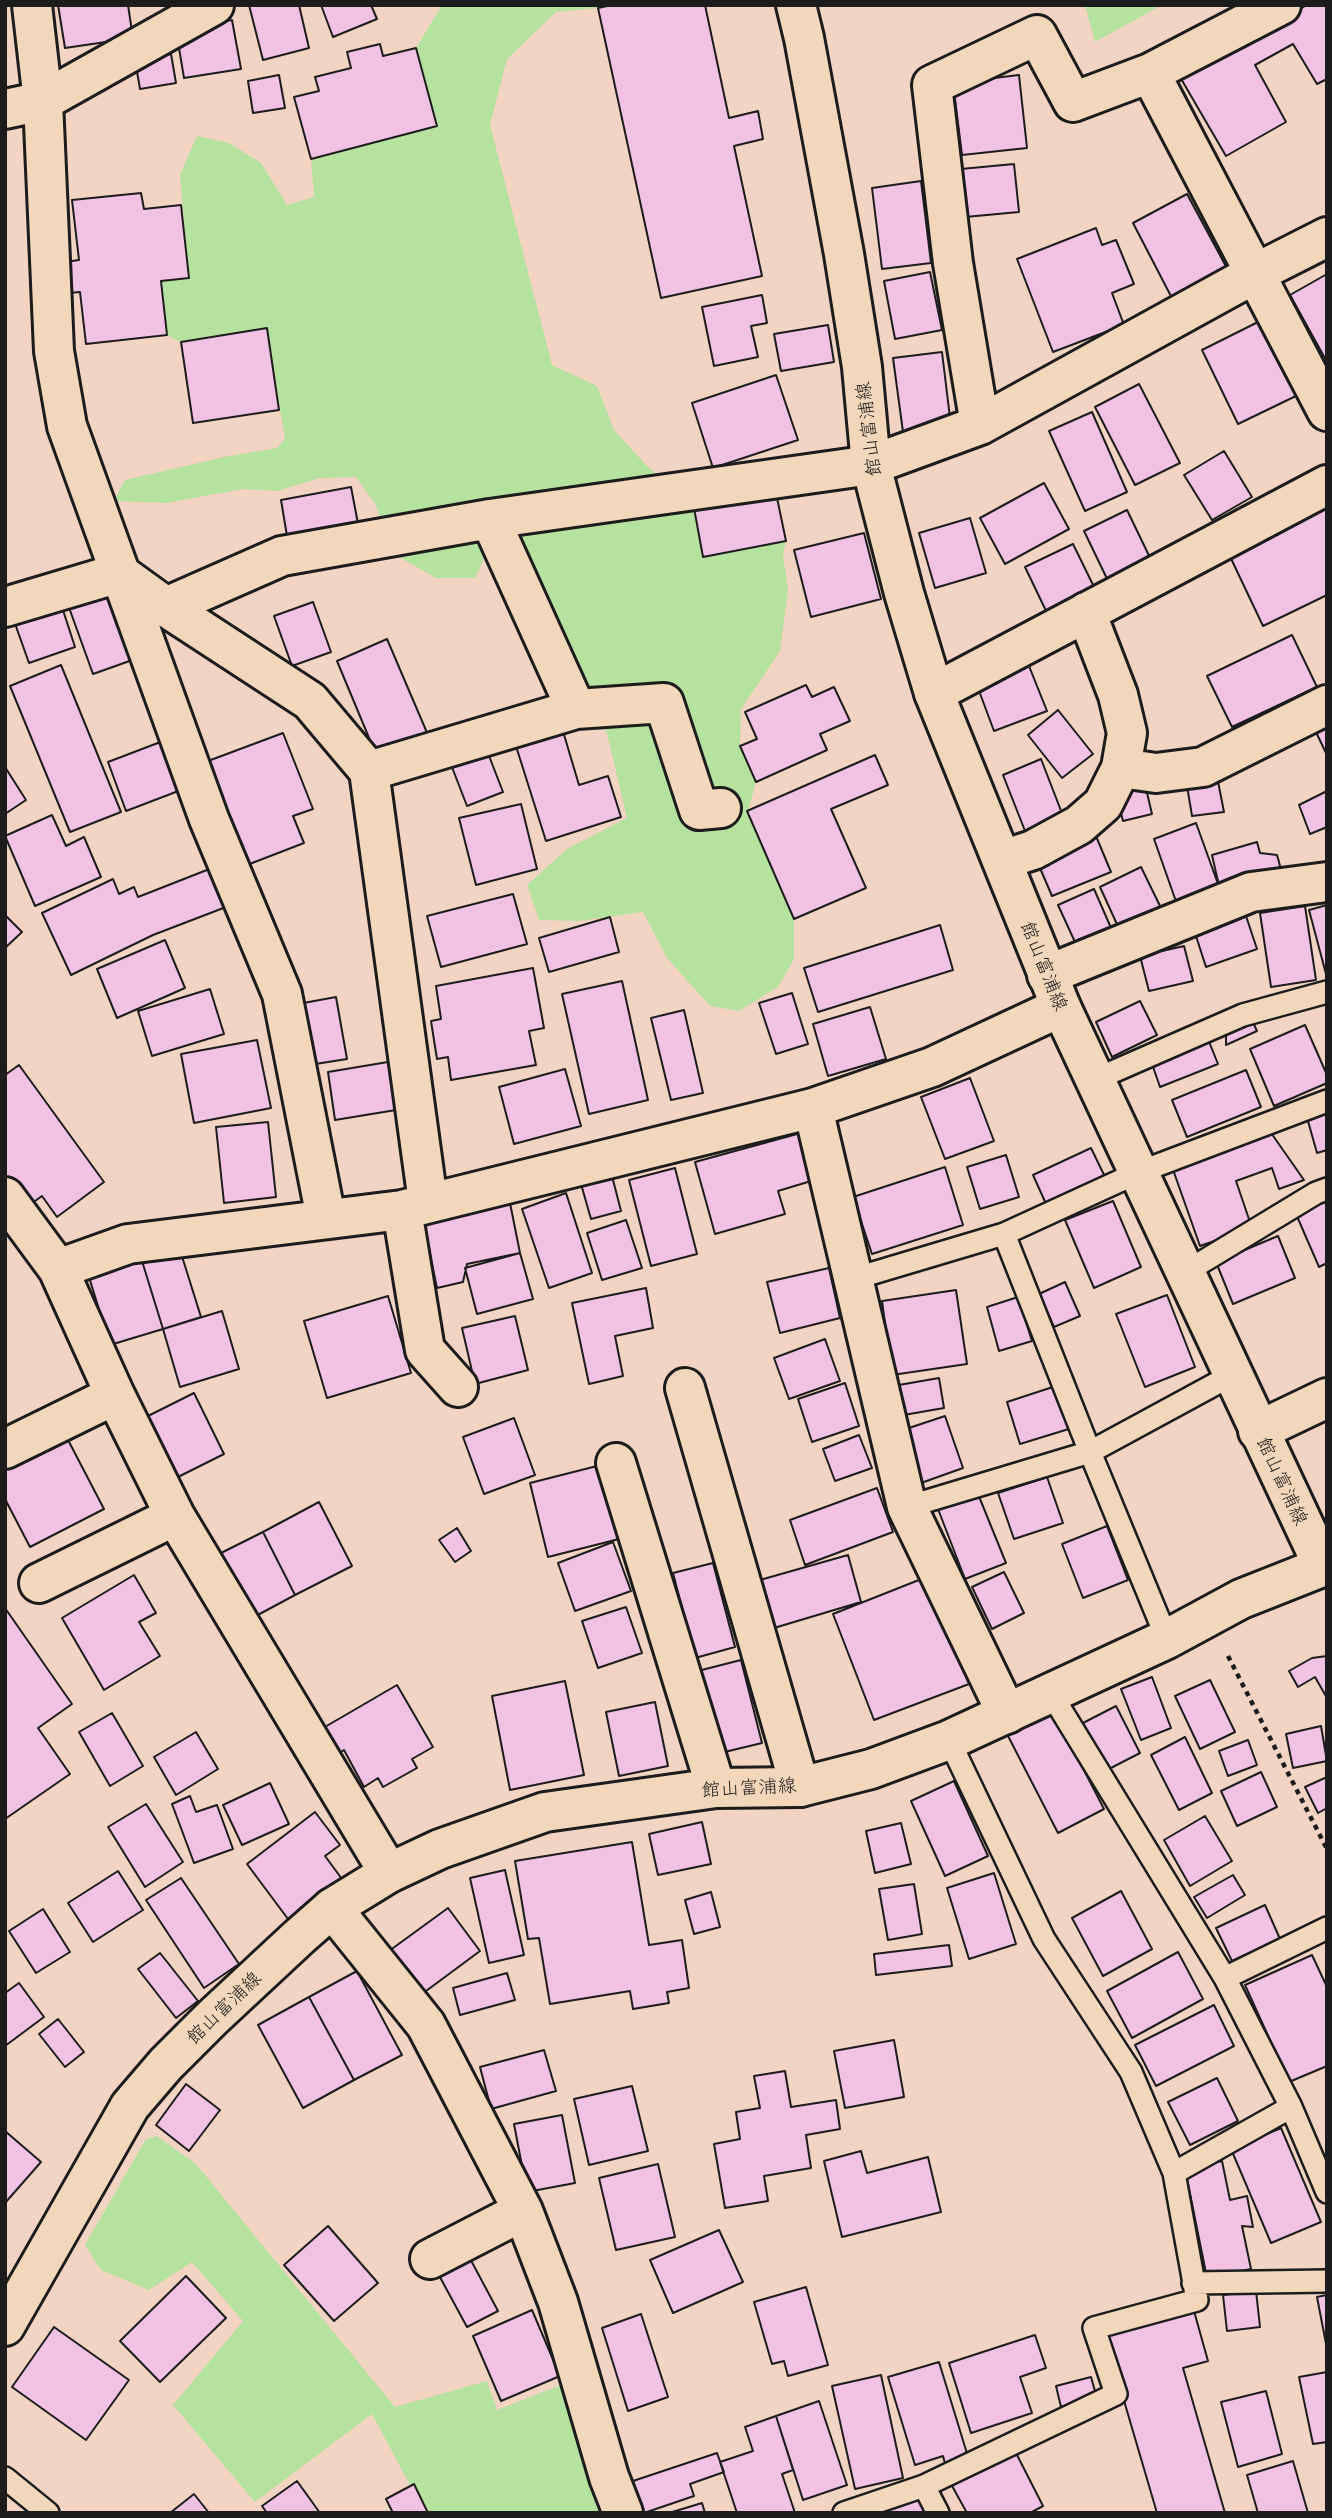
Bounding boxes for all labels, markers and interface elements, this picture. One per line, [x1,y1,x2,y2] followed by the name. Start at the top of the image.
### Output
[852,380,886,478] street label: 館山富浦線
[1016,918,1072,1014] street label: 館山富浦線
[1252,1433,1312,1529] street label: 館山富浦線
[701,1774,797,1802] street label: 館山富浦線
[182,1967,266,2049] street label: 館山富浦線

